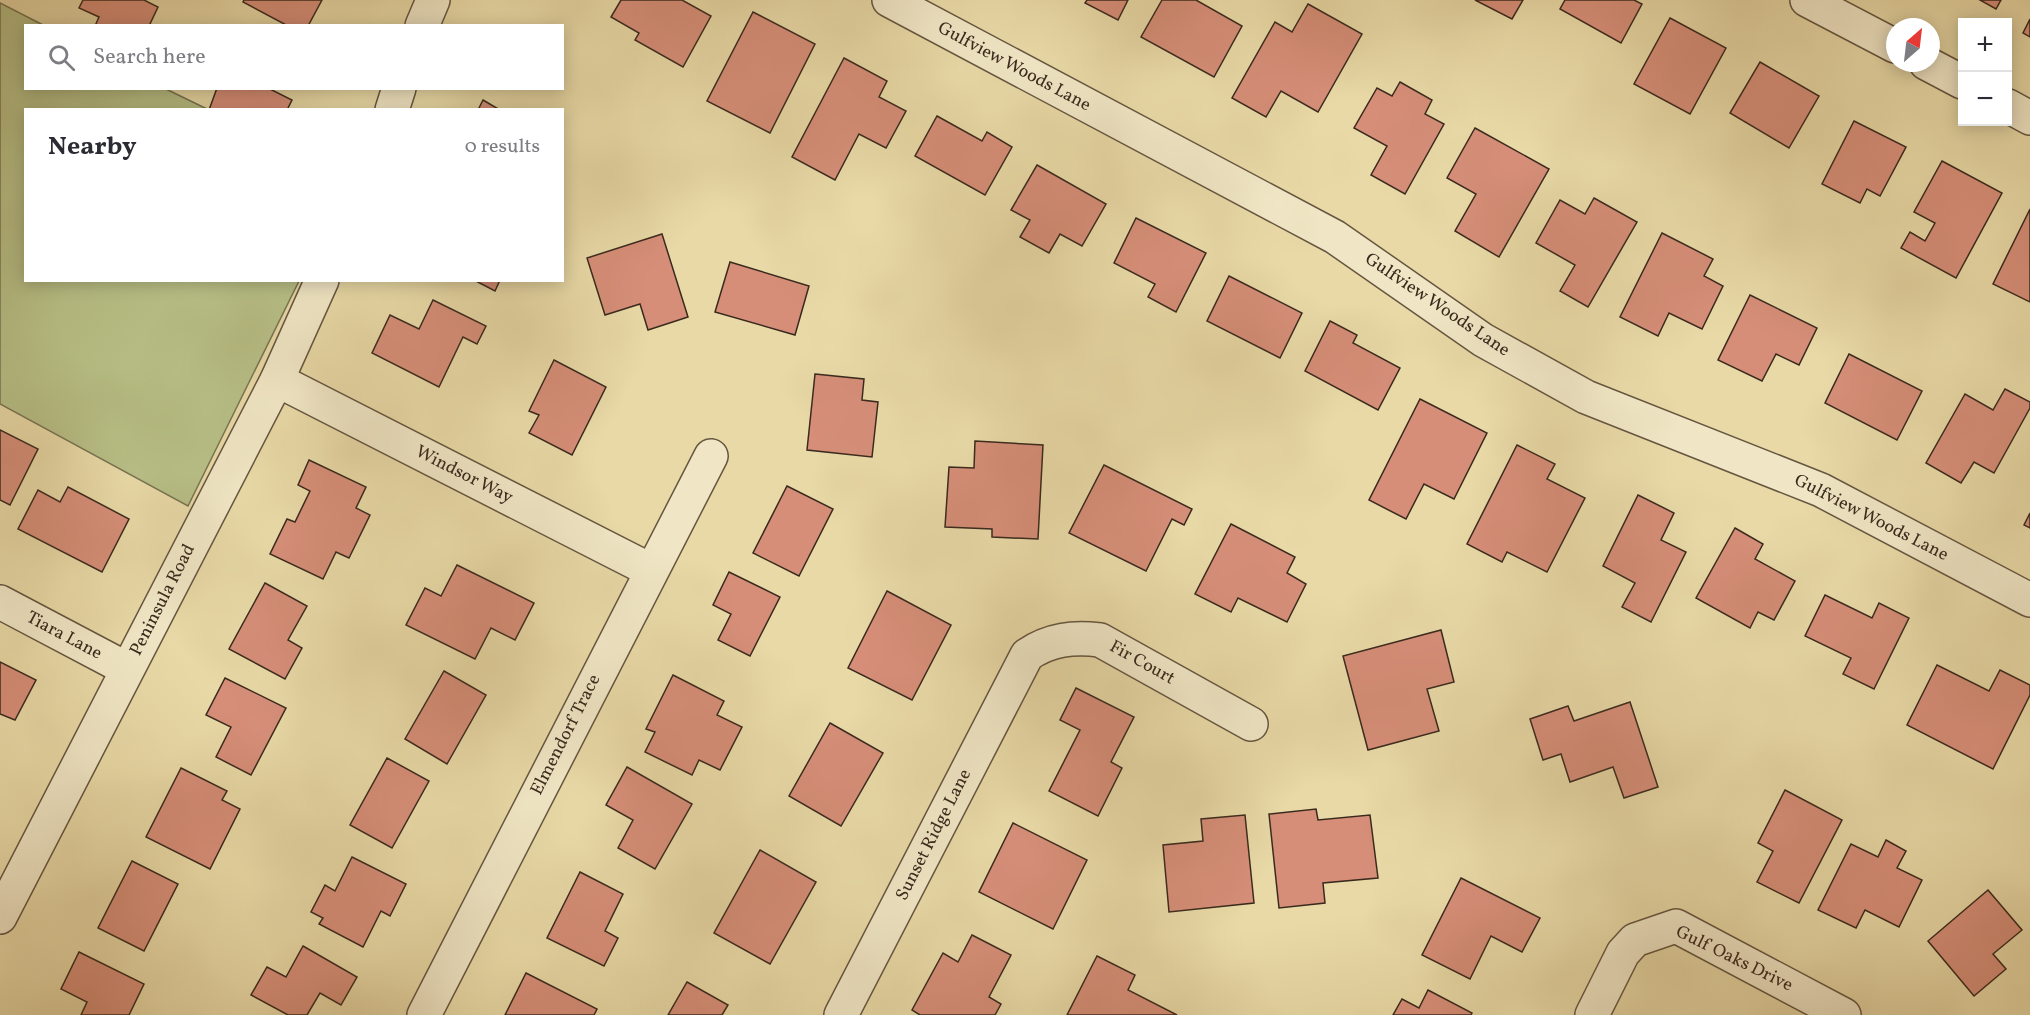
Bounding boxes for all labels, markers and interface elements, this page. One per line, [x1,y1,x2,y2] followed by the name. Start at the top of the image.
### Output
[933,16,1095,118] street label: Gulfview Woods Lane
[1886,18,1940,72] north arrow
[1958,18,2012,126] map controls
[1958,18,2012,72] button: +
[24,24,564,90] search box
[45,41,78,74] icon: search
[93,42,206,73] text: Search here
[1958,72,2012,126] button: −
[48,129,137,165] text: Nearby
[465,133,540,161] text: 0 results
[1359,247,1515,363] street label: Gulfview Woods Lane
[411,440,517,510] street label: Windsor Way
[1790,468,1952,568] street label: Gulfview Woods Lane
[124,540,202,660] street label: Peninsula Road
[22,606,106,666] street label: Tiara Lane
[1105,635,1179,691] street label: Fir Court
[525,670,607,800] street label: Elmendorf Trace
[890,765,978,905] street label: Sunset Ridge Lane
[1671,920,1797,998] street label: Gulf Oaks Drive

